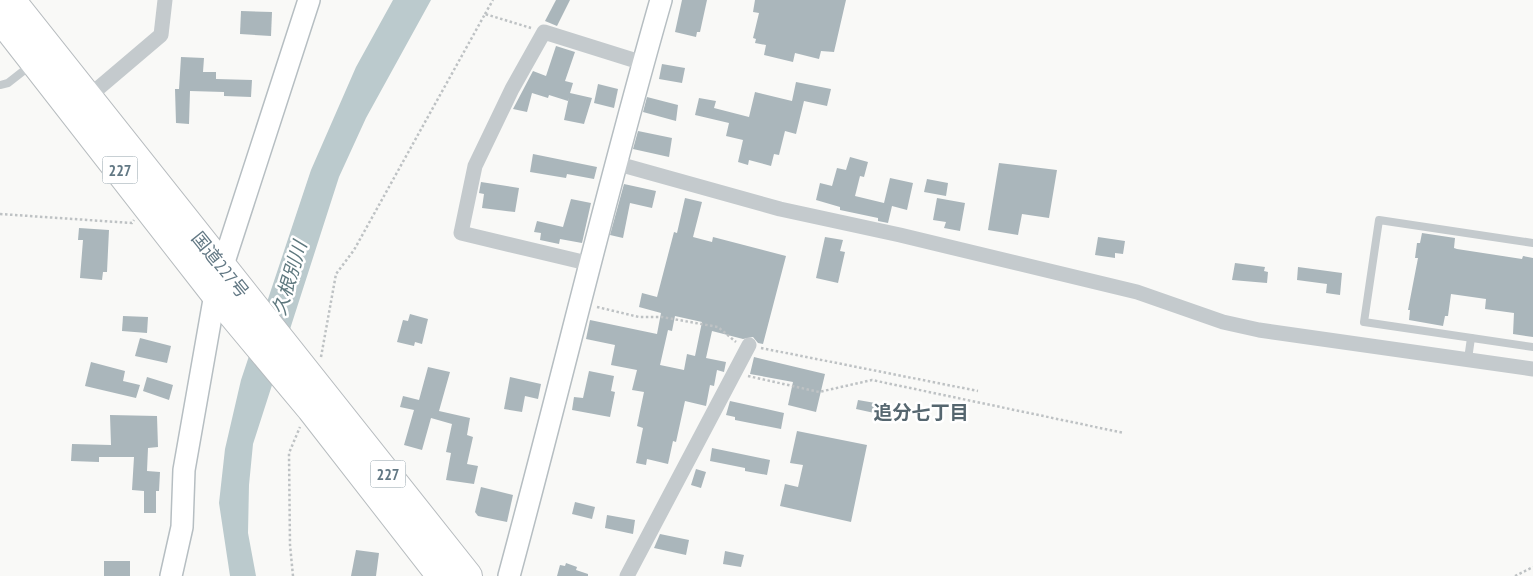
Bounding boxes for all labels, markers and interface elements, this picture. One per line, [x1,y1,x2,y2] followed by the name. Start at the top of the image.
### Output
[102,156,138,184] road number: 227
[187,227,254,302] street label: 国道227号
[266,236,312,318] water label: 久根別川
[873,400,969,424] district label: 追分七丁目
[370,460,406,488] road number: 227

